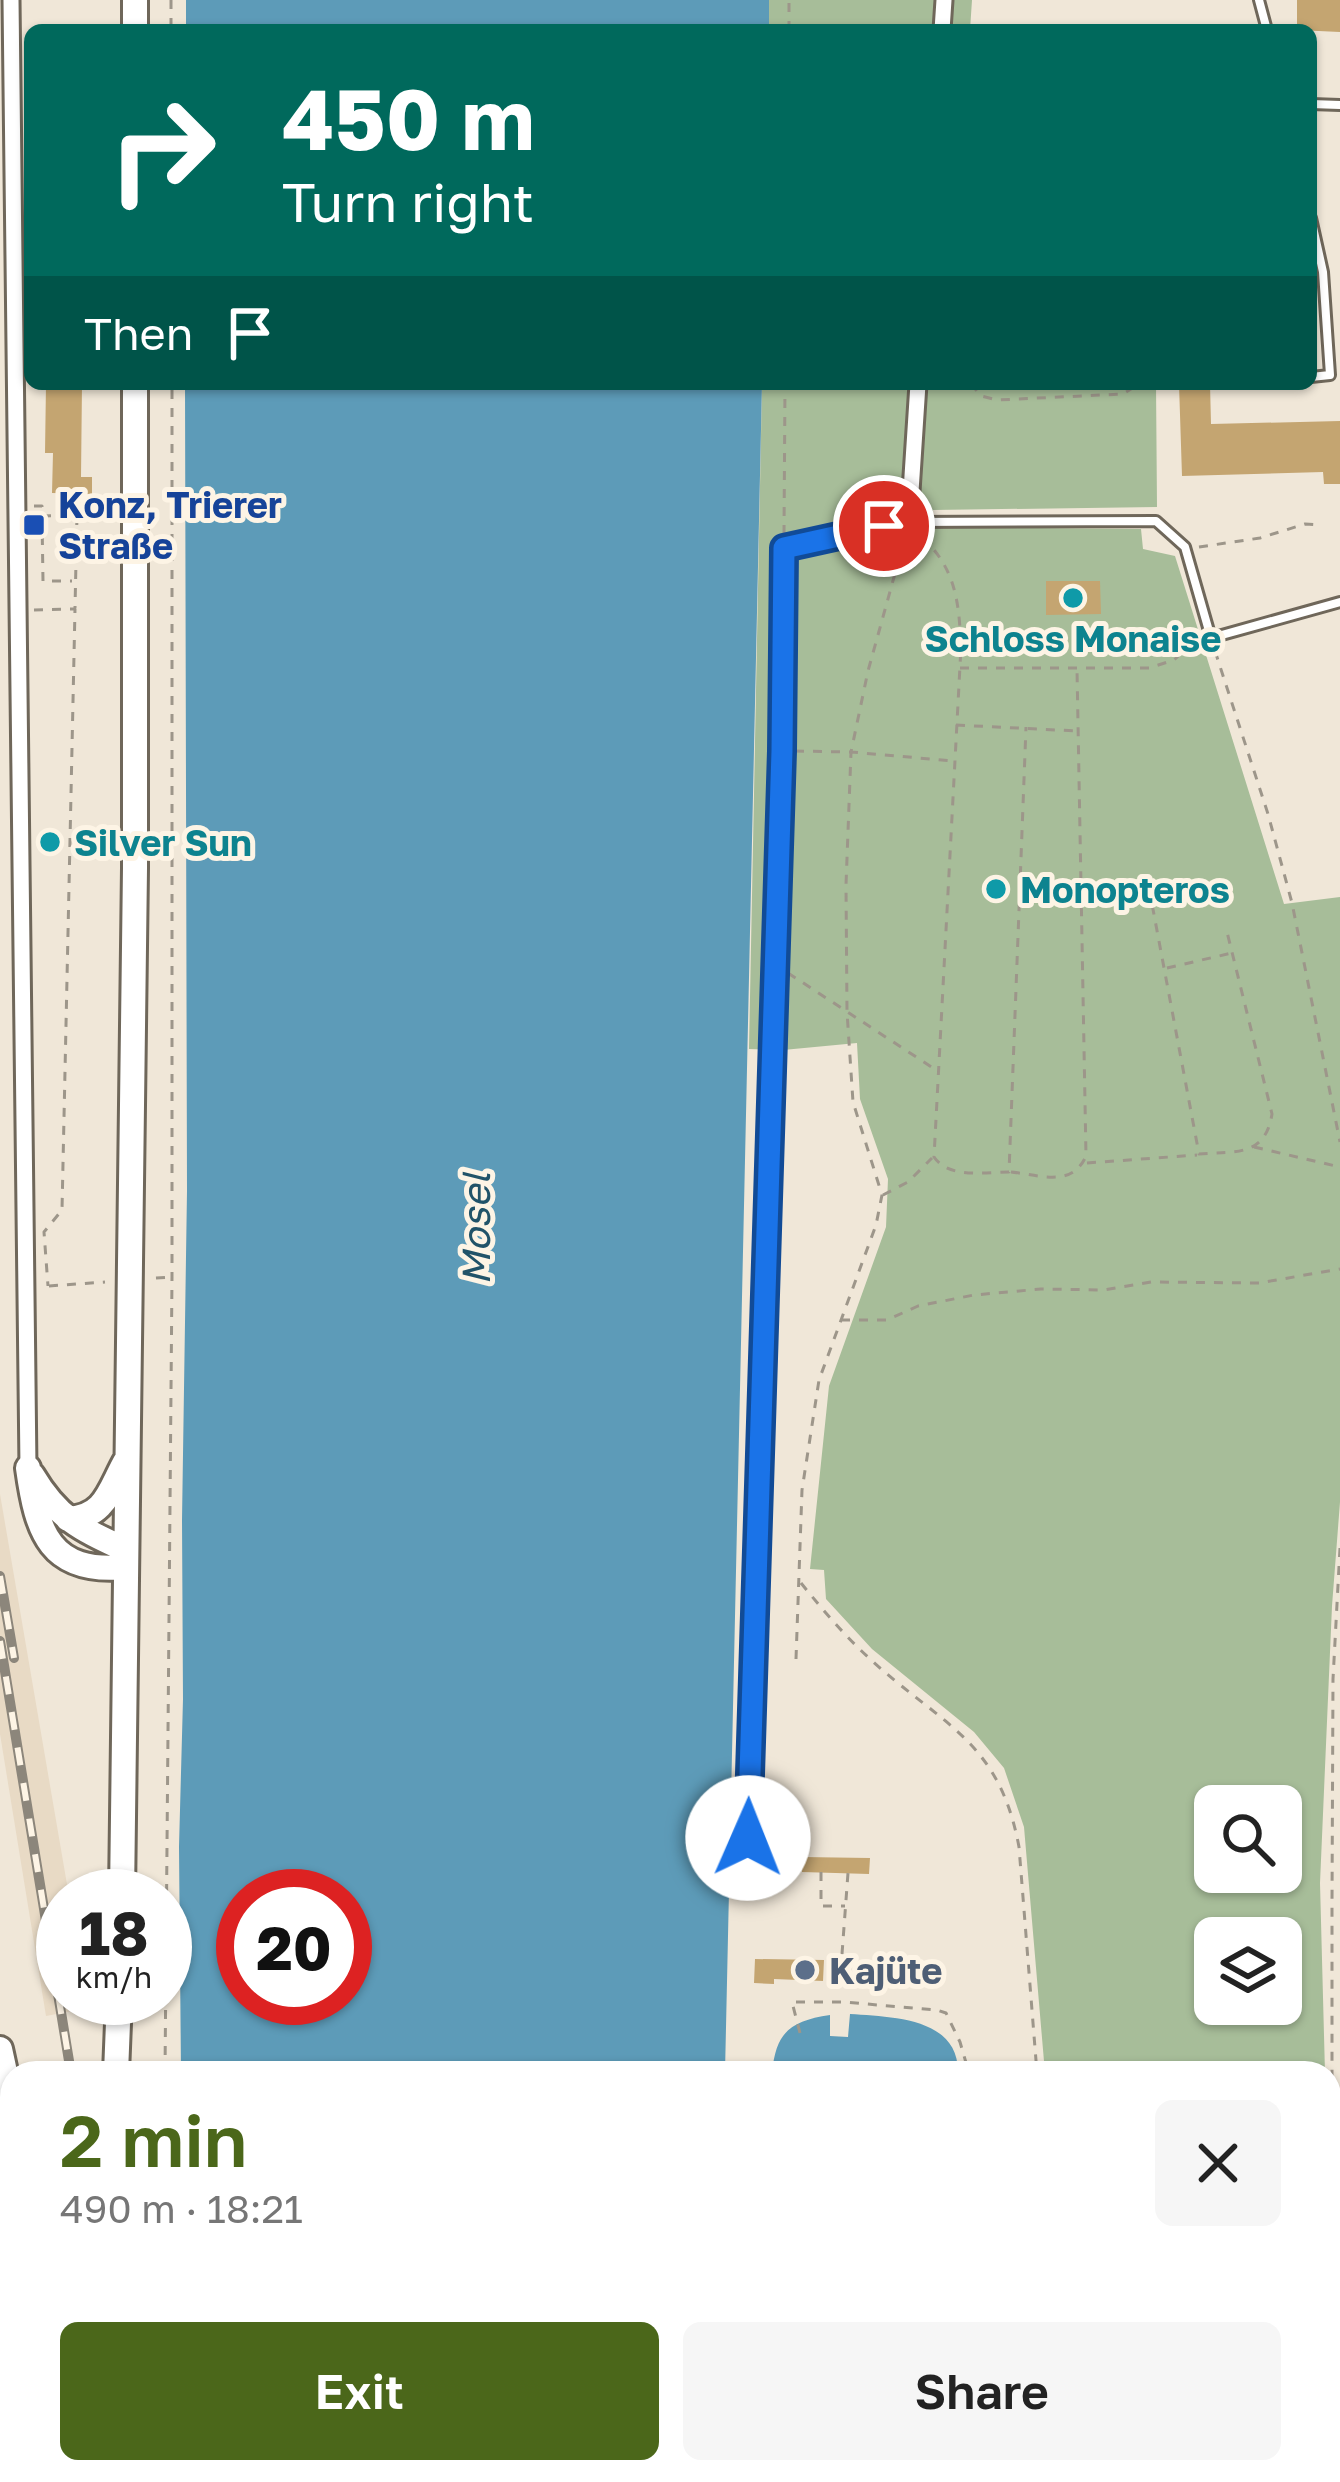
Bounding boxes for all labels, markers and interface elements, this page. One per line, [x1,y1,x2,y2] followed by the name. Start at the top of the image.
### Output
[282,68,535,168] text: 450 m
[84,72,240,228] icon: right
[282,169,534,234] text: Turn right
[217,300,283,366] icon: arrive
[84,306,193,360] text: Then
[833,475,935,577] pin
[58,483,282,567] place label: Konz, Trierer Straße
[851,493,917,559] icon: arrive
[21,512,47,538] marker: Konz, Trierer Straße
[1060,585,1086,611] marker: Schloss Monaise
[925,617,1221,660] place label: Schloss Monaise
[74,821,252,864] place label: Silver Sun
[37,829,63,855] marker: Silver Sun
[1020,868,1230,911] place label: Monopteros
[983,876,1009,902] marker: Monopteros
[452,1171,499,1285] water label: Mosel
[685,1775,811,1901] position arrow
[1194,1785,1302,2025] map controls
[1194,1785,1302,1893] button: search
[216,1869,372,2025] speed limit sign: 20
[79,1896,149,1968] text: 18
[1194,1917,1302,2025] button: layers
[829,1949,943,1992] place label: Kajüte
[792,1957,818,1983] marker: Kajüte
[76,1959,152,1995] text: km/h
[60,2096,247,2183] text: 2 min
[1155,2100,1281,2226] button: close
[60,2185,303,2232] text: 490 m · 18:21
[60,2322,659,2460] button: Exit
[683,2322,1281,2460] button: Share

